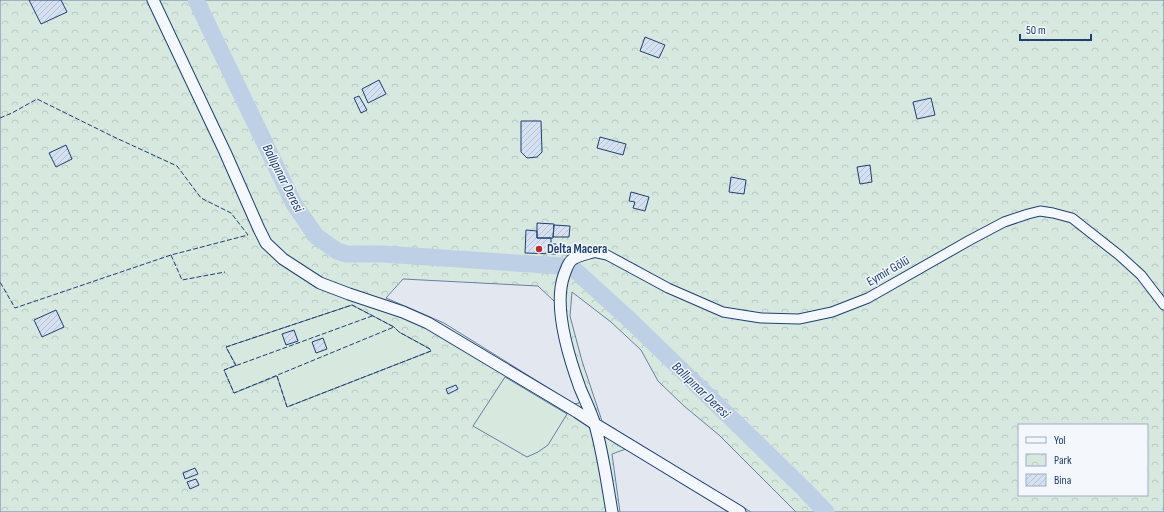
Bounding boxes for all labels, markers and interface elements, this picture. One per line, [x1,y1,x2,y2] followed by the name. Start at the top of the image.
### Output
[1020,16,1091,42] scale bar
[1026,23,1046,38] text: 50 m
[259,141,308,215] water label: Ballıpınar Deresi
[547,241,607,257] place label: Delta Macera
[534,244,544,254] marker: Delta Macera
[864,252,912,290] street label: Eymir Gölü
[668,358,734,422] water label: Ballıpınar Deresi
[1018,424,1148,496] legend
[1054,433,1066,448] text: Yol
[1054,453,1072,468] text: Park
[1054,473,1072,488] text: Bina

